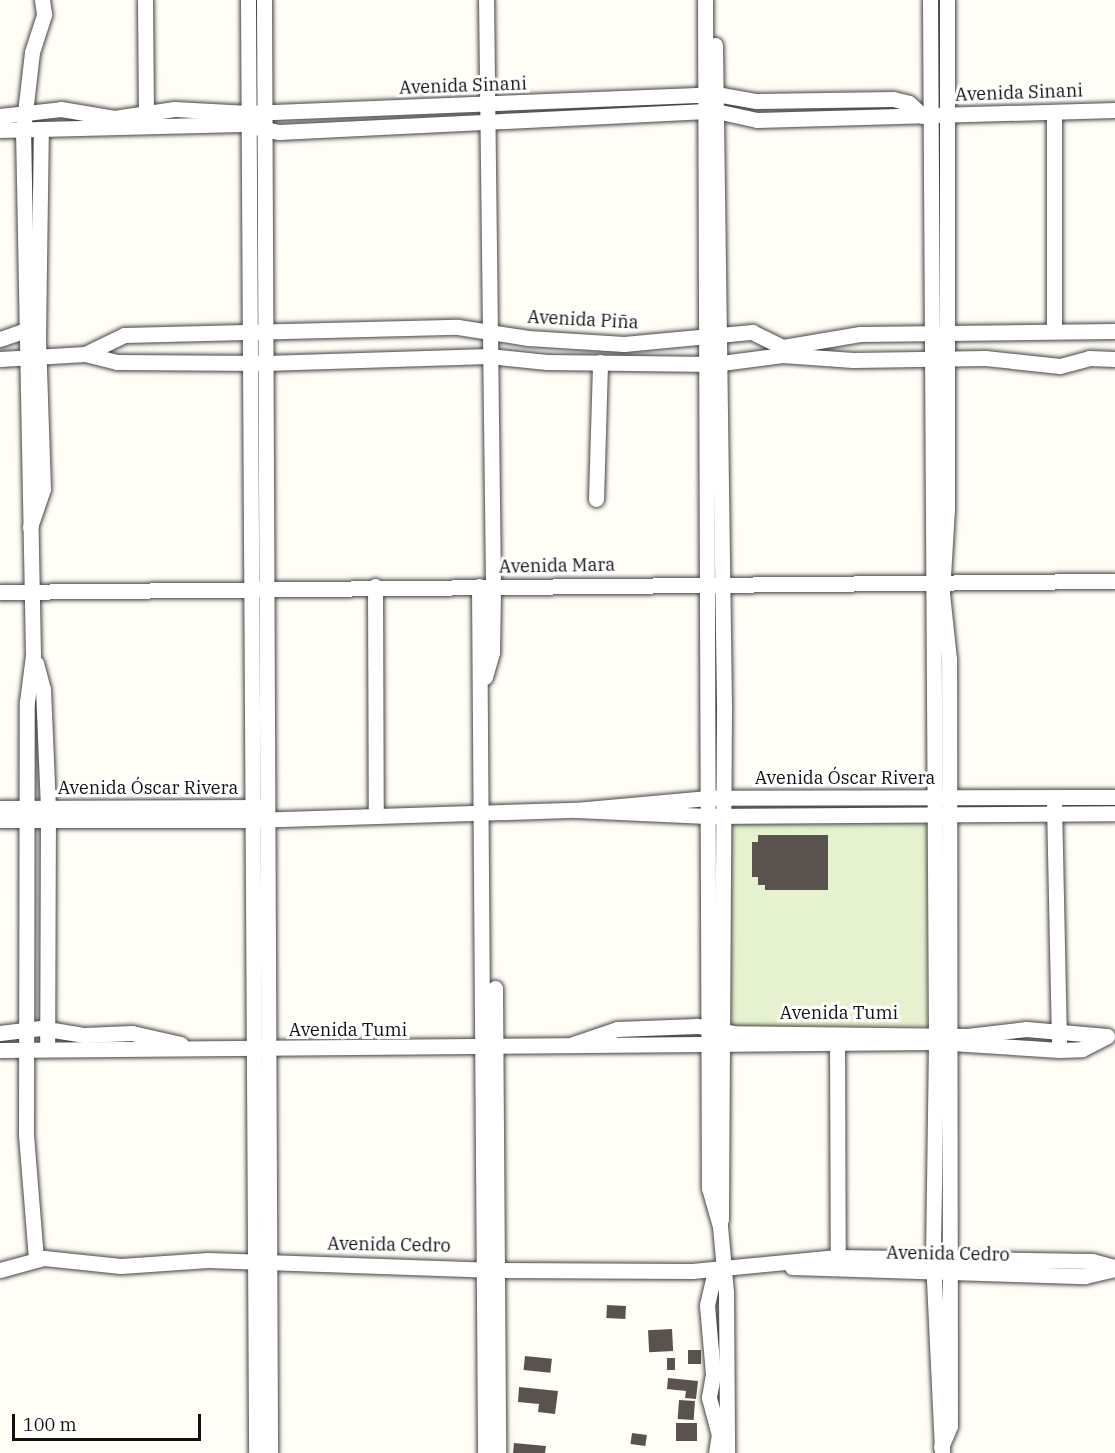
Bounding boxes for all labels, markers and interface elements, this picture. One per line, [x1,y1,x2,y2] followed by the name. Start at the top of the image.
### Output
[399,73,527,99] street label: Avenida Sinani
[955,80,1083,106] street label: Avenida Sinani
[527,306,639,334] street label: Avenida Piña
[499,554,615,578] street label: Avenida Mara
[755,767,935,789] street label: Avenida Óscar Rivera
[58,777,238,799] street label: Avenida Óscar Rivera
[780,1002,898,1024] street label: Avenida Tumi
[289,1019,407,1041] street label: Avenida Tumi
[327,1233,451,1257] street label: Avenida Cedro
[886,1242,1010,1266] street label: Avenida Cedro
[15,1402,204,1440] scale bar
[23,1413,77,1436] text: 100 m

